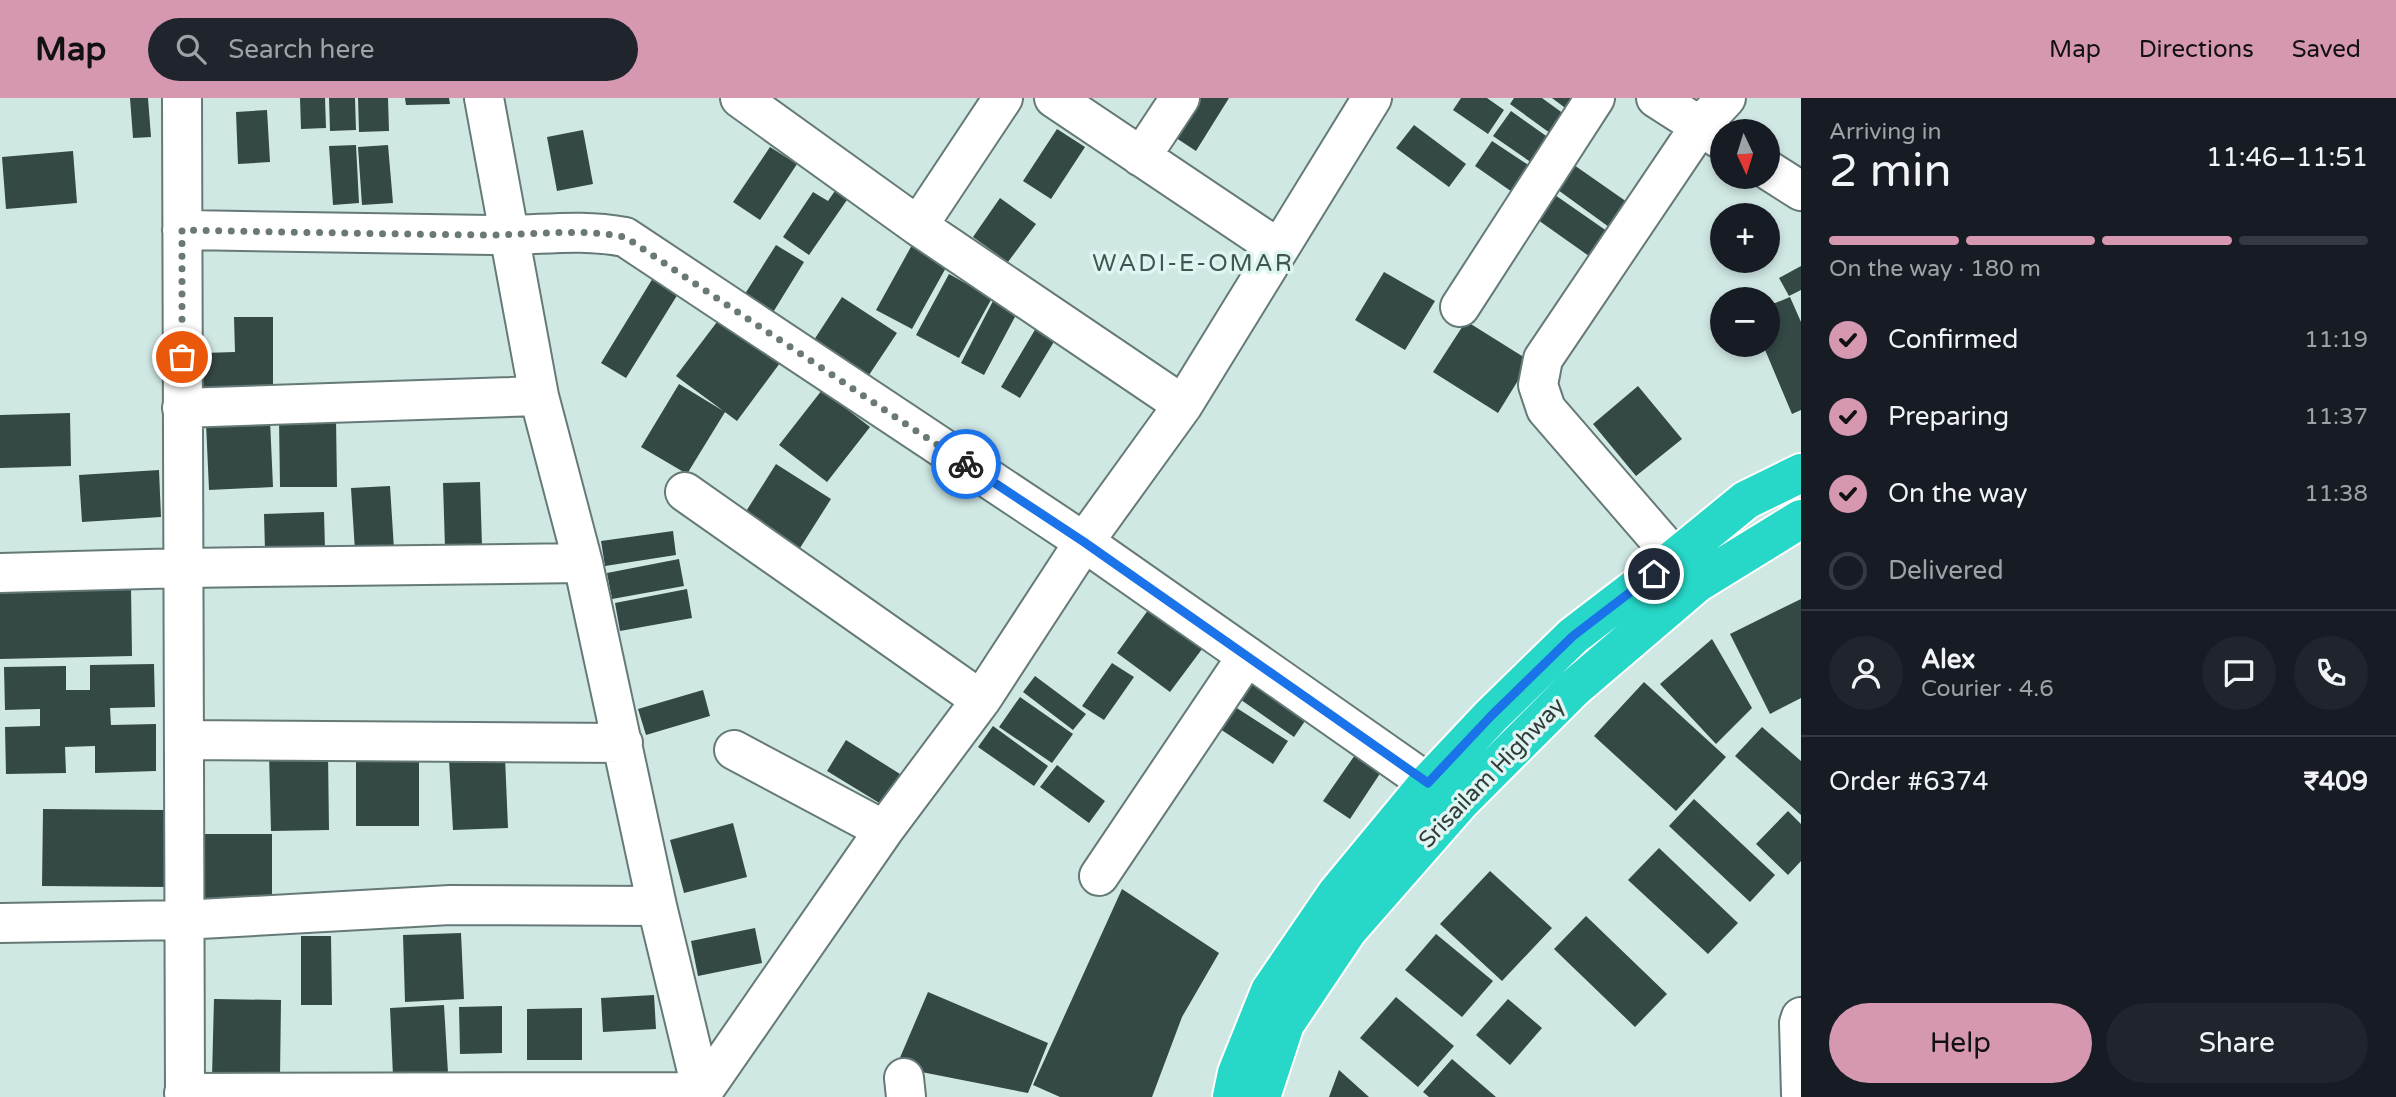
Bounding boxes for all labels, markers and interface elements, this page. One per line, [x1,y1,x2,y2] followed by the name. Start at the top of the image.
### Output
[148,18,638,81] search box
[35,30,106,69] text: Map
[172,30,210,68] icon: search
[228,34,374,65] text: Search here
[2049,35,2101,64] text: Map
[2139,35,2254,64] text: Directions
[2292,35,2361,64] text: Saved
[1829,118,1942,146] text: Arriving in
[1710,119,1780,189] north arrow
[1710,119,1780,357] map controls
[2206,142,2368,173] text: 11:46–11:51
[1829,144,1952,199] text: 2 min
[1710,203,1780,273] button: +
[1092,249,1294,278] district label: WADI-E-OMAR
[1829,255,2041,283] text: On the way · 180 m
[1710,287,1780,357] button: −
[1829,321,1867,359] icon: check
[1888,324,2018,355] text: Confirmed
[2304,326,2368,354] text: 11:19
[152,327,212,387] pin
[163,338,201,376] icon: bag
[1829,398,1867,436] icon: check
[1888,401,2009,432] text: Preparing
[2304,403,2368,431] text: 11:37
[931,429,1001,499] courier
[947,445,985,483] icon: bike
[1829,475,1867,513] icon: check
[1888,478,2028,509] text: On the way
[2304,480,2368,508] text: 11:38
[1624,544,1684,604] pin
[1635,555,1673,593] icon: home
[1888,555,2004,586] text: Delivered
[1829,636,1903,710] button: person
[2202,636,2276,710] button: chat
[2294,636,2368,710] button: phone
[1921,644,1975,675] text: Alex
[1921,675,2054,703] text: Courier · 4.6
[1413,692,1571,854] street label: Srisailam Highway
[1829,766,1989,797] text: Order #6374
[2304,766,2368,797] text: ₹409
[1829,1003,2092,1083] button: Help
[2106,1003,2368,1083] button: Share

